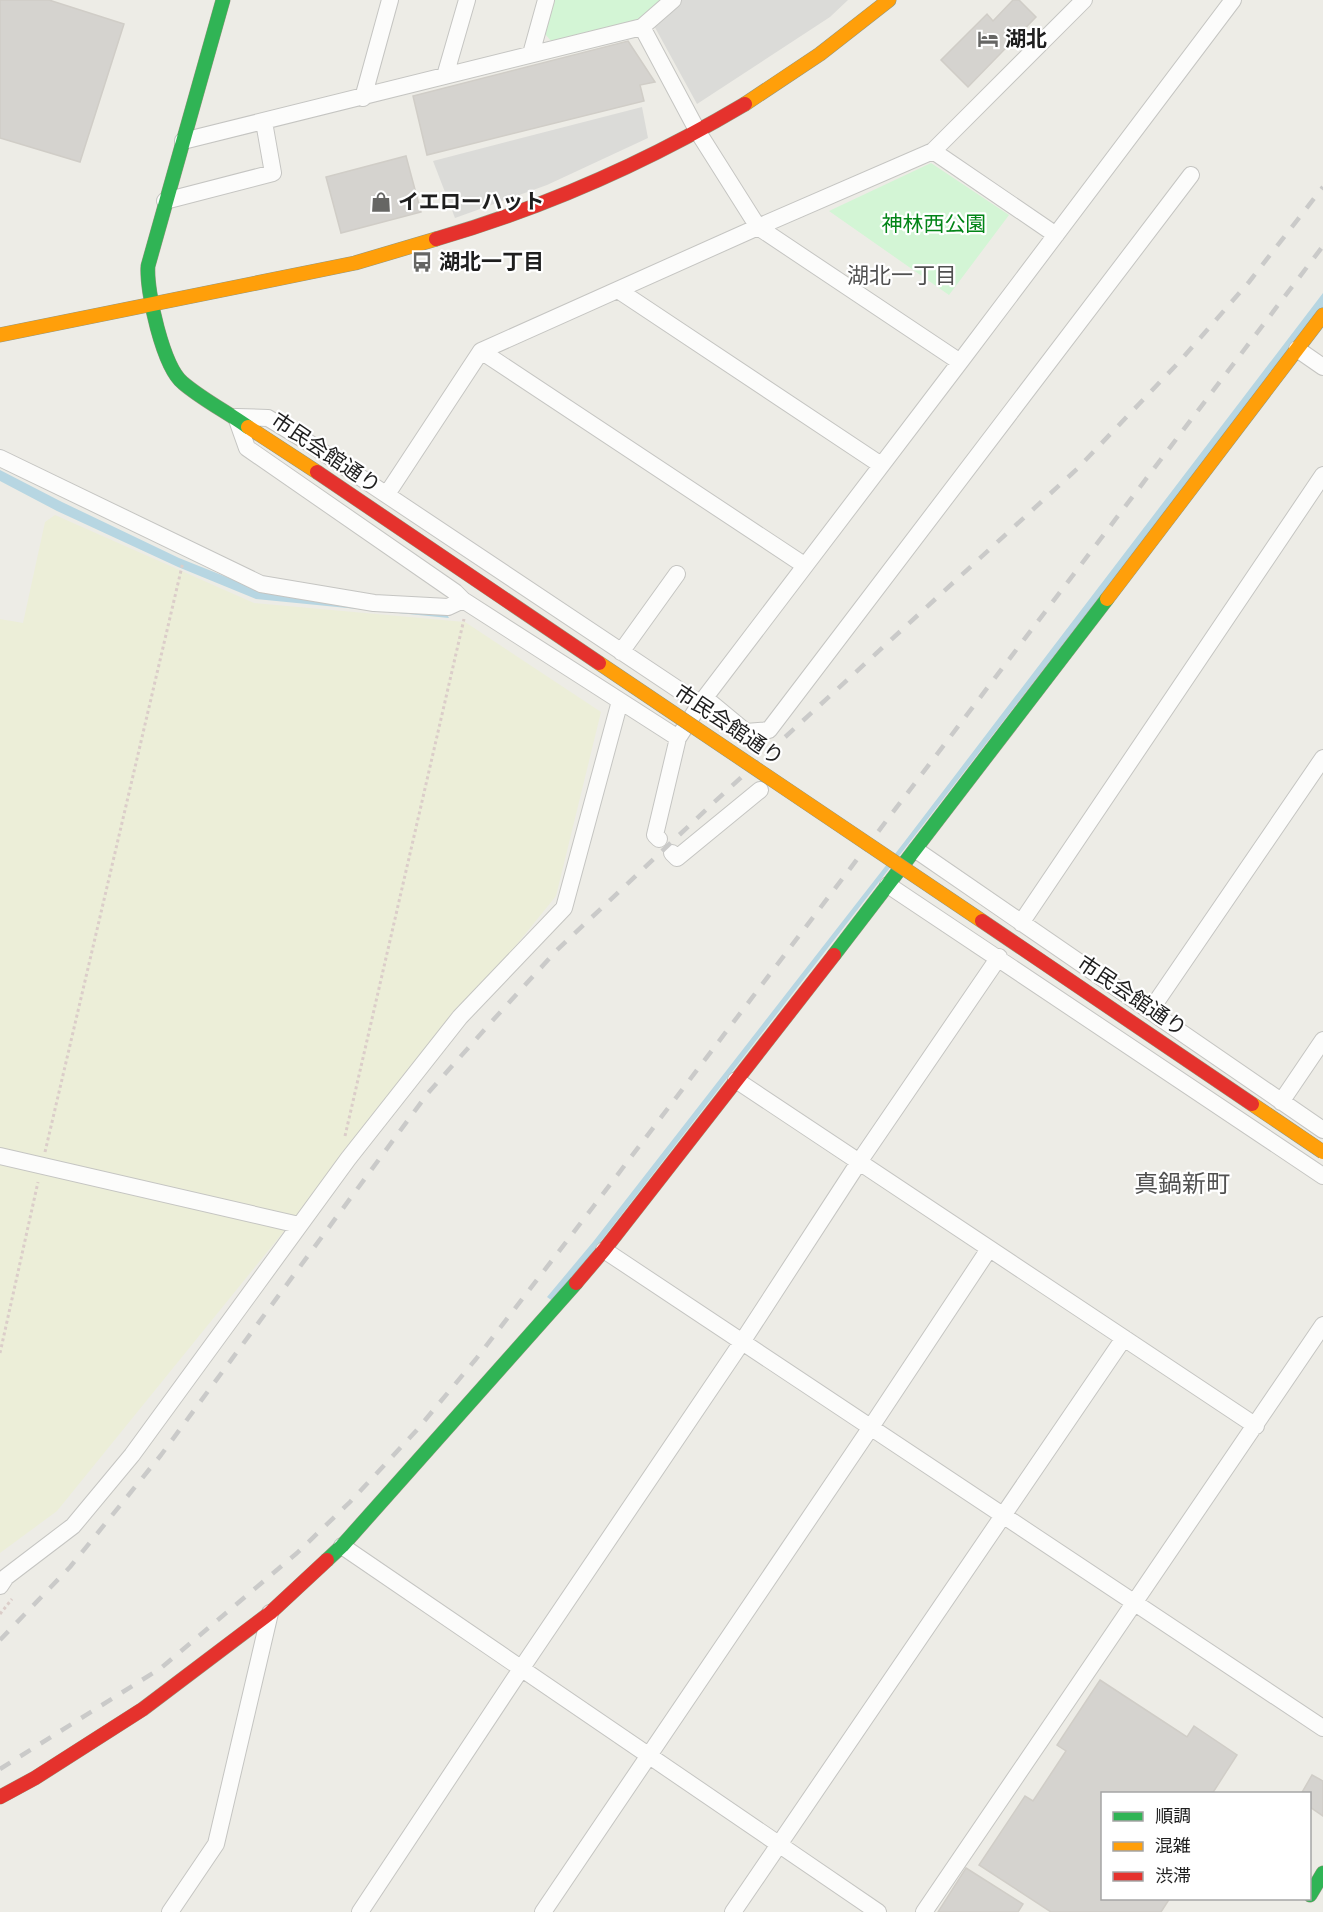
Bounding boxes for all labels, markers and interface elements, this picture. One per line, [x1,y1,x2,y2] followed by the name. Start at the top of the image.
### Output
[1005,26,1047,51] place label: 湖北
[976,27,1000,51] hotel icon: 湖北
[398,189,544,214] place label: イエローハット
[369,190,393,214] shop icon: イエローハット
[882,211,987,236] park label: 神林西公園
[439,249,544,274] place label: 湖北一丁目
[410,250,434,274] bus stop icon: 湖北一丁目
[847,263,957,288] district label: 湖北一丁目
[267,407,385,498] street label: 市民会館通り
[670,679,788,770] street label: 市民会館通り
[1073,950,1191,1041] street label: 市民会館通り
[1134,1170,1230,1198] district label: 真鍋新町
[1101,1792,1311,1900] legend
[1155,1805,1191,1826] text: 順調
[1155,1835,1191,1856] text: 混雑
[1155,1865,1191,1886] text: 渋滞

